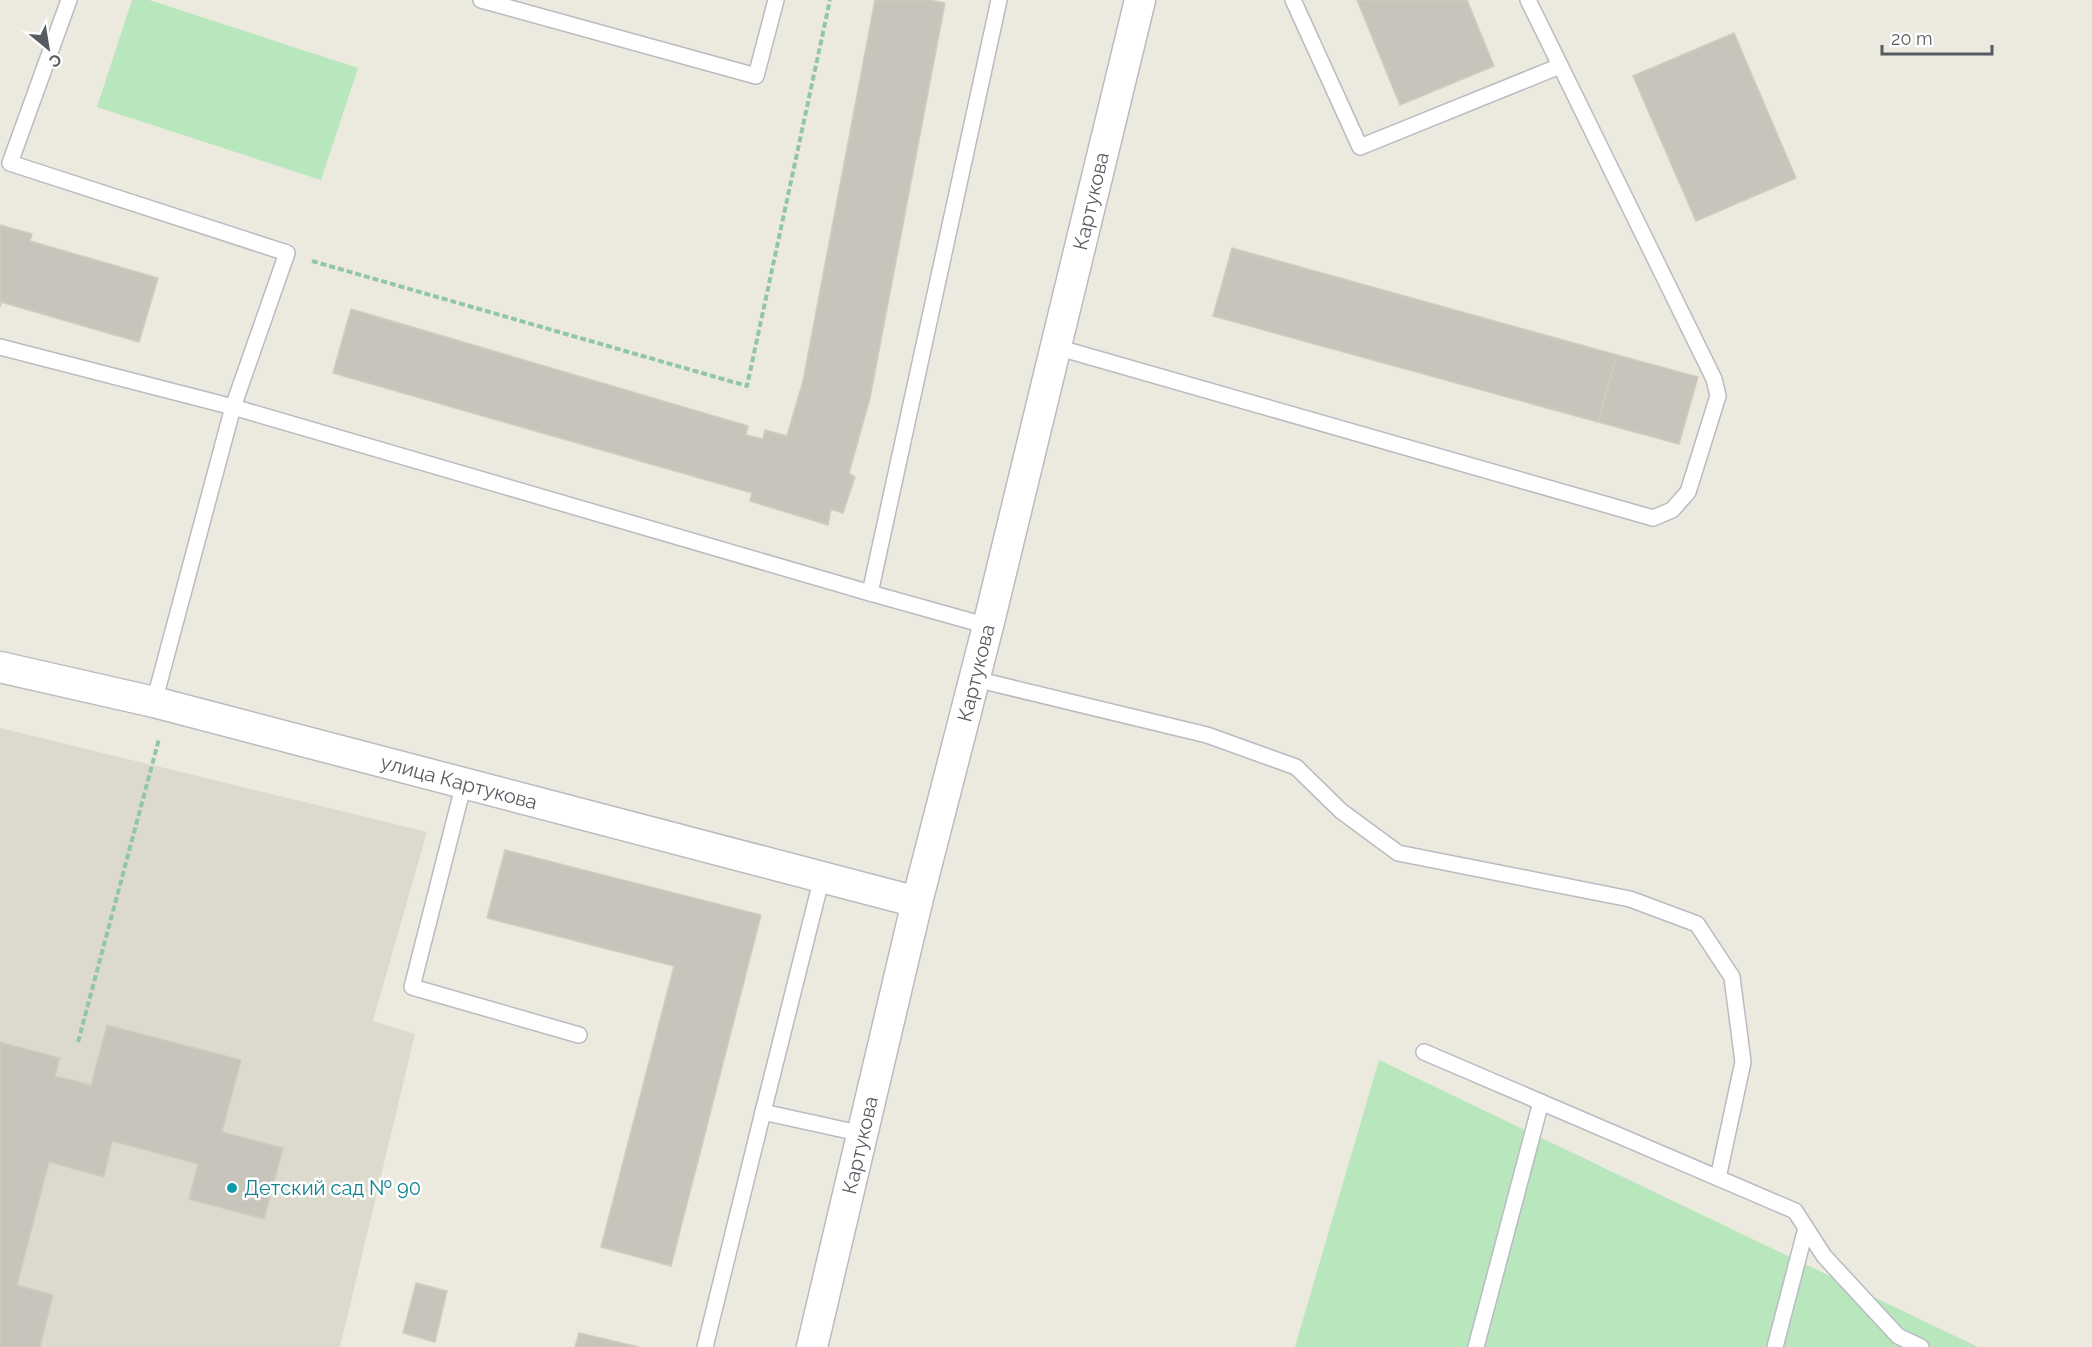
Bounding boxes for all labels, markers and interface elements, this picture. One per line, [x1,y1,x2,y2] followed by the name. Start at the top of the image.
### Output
[18,18,78,78] north arrow
[1882,18,1992,56] scale bar
[1891,28,1933,49] text: 20 m
[46,50,65,72] text: С
[1068,150,1114,252] street label: Картукова
[952,622,1000,724] street label: Картукова
[378,750,540,814] street label: улица Картукова
[837,1094,883,1196] street label: Картукова
[244,1176,421,1200] place label: Детский сад № 90
[225,1181,239,1195] marker: Детский сад № 90

